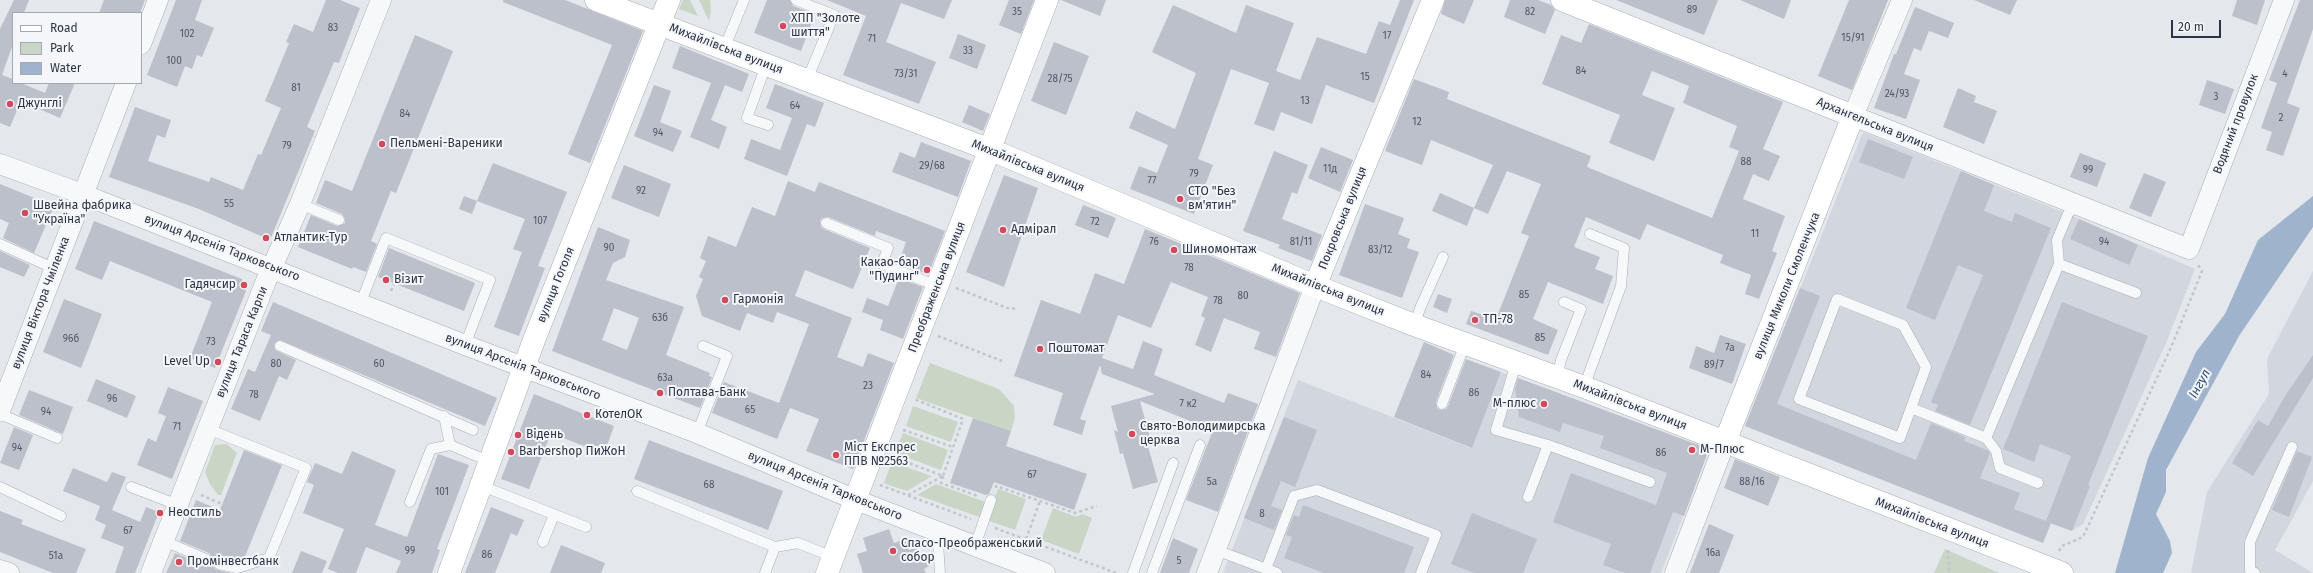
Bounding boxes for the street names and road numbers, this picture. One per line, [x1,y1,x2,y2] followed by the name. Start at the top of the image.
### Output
[667,21,785,77] street label: Михайлівська вулиця
[2210,72,2262,176] street label: Водяний провулок
[1814,95,1936,155] street label: Архангельська вулиця
[969,137,1087,195] street label: Михайлівська вулиця
[1316,164,1370,272] street label: Покровська вулиця
[1751,210,1823,362] street label: вулиця Миколи Смоленчука
[142,212,302,284] street label: вулиця Арсенія Тарковського
[905,219,969,355] street label: Преображенська вулиця
[9,235,73,371] street label: вулиця Віктора Чміленка
[534,245,578,325] street label: вулиця Гоголя
[1269,261,1387,319] street label: Михайлівська вулиця
[213,284,271,400] street label: вулиця Тараса Карпи
[443,331,603,403] street label: вулиця Арсенія Тарковського
[1571,377,1689,433] street label: Михайлівська вулиця
[746,448,904,524] street label: вулиця Арсенія Тарковського
[1873,495,1991,551] street label: Михайлівська вулиця

